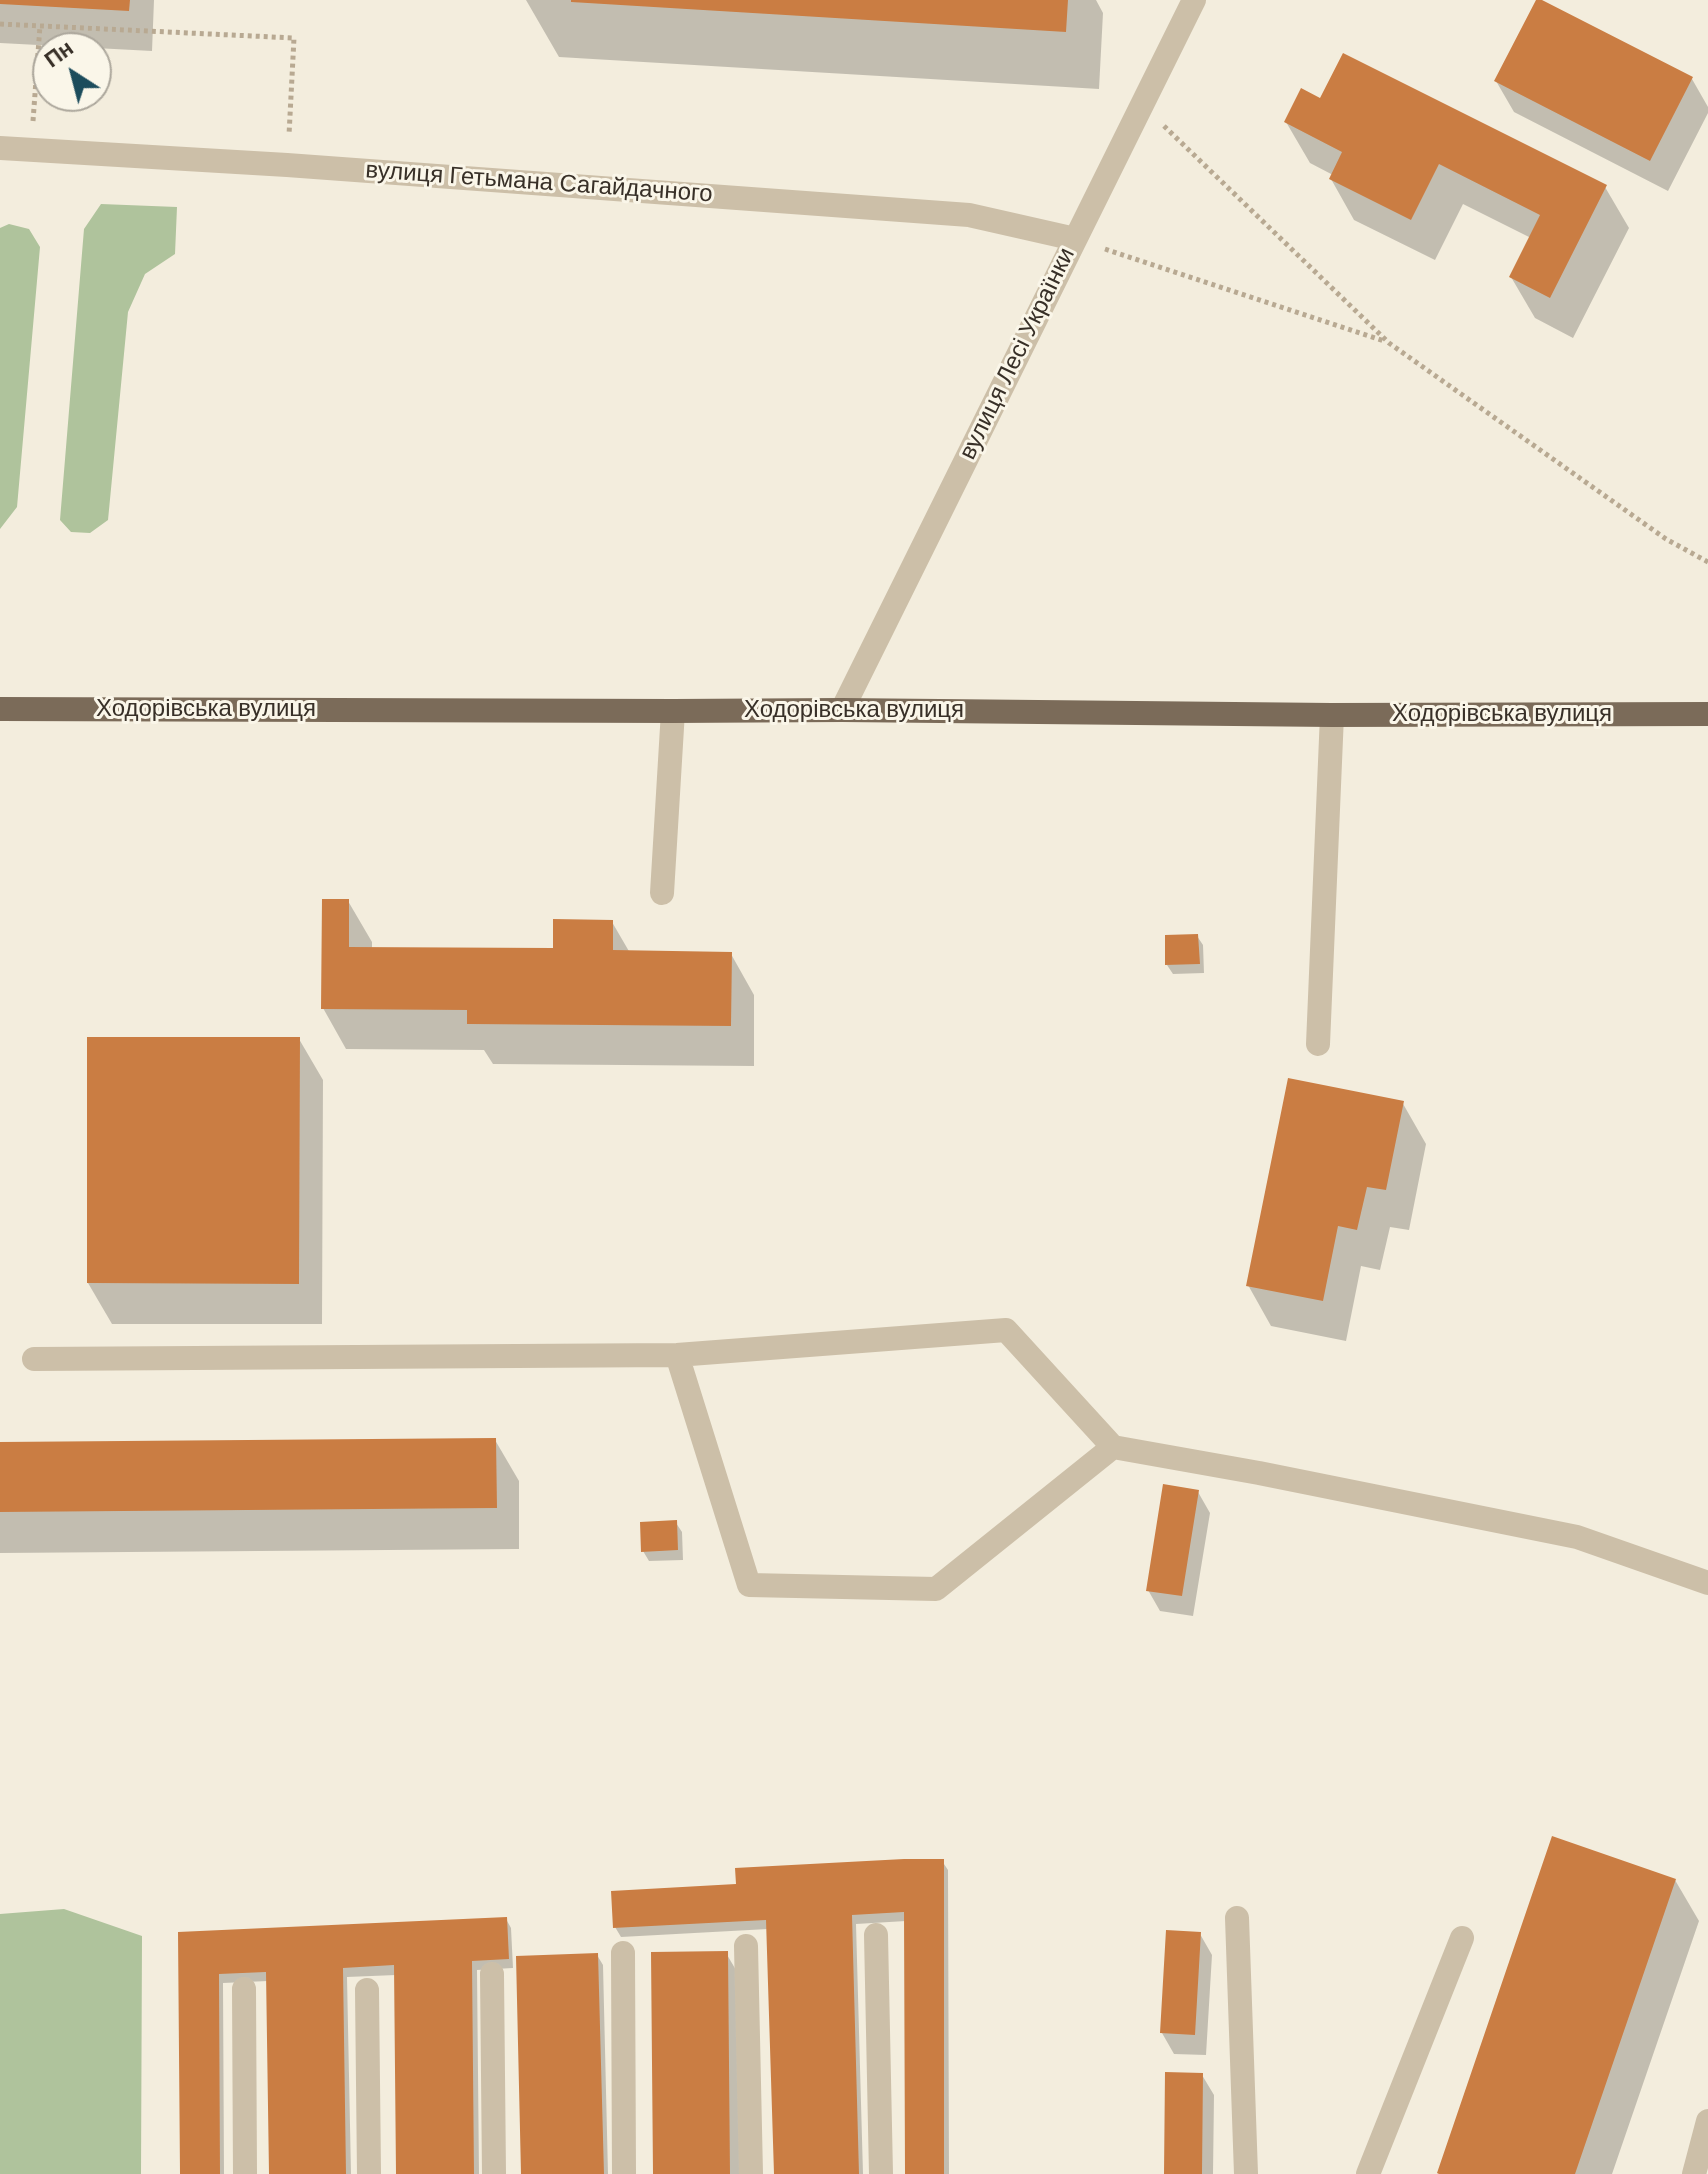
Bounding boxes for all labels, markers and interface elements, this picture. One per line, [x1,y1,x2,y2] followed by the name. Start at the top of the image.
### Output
[32,32,112,112] north arrow
[38,34,79,74] text: Пн
[364,156,714,210] street label: вулиця Гетьмана Сагайдачного
[954,243,1082,465] street label: вулиця Лесі Українки
[96,696,316,724] street label: Ходорівська вулиця
[744,697,964,725] street label: Ходорівська вулиця
[1392,701,1612,729] street label: Ходорівська вулиця

